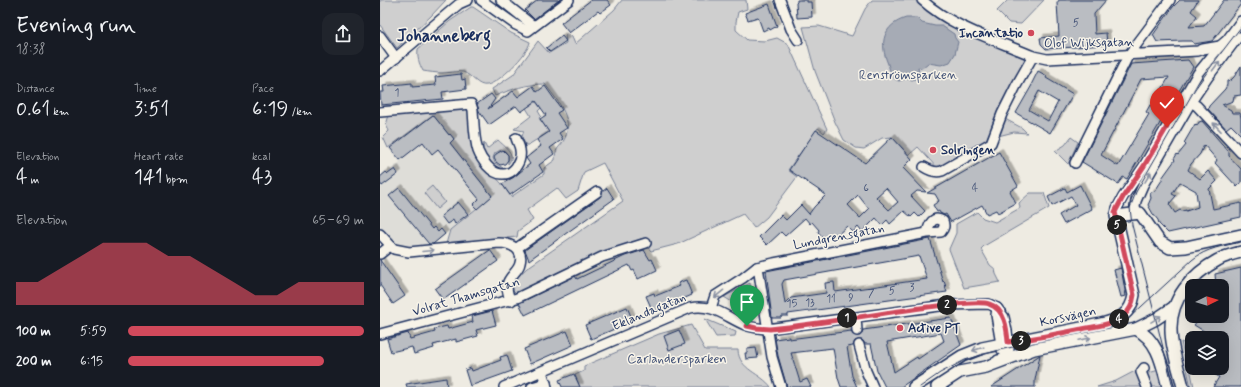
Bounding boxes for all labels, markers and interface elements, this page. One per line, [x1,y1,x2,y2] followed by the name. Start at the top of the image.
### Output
[16,12,136,40] text: Evening run
[322,13,364,55] button: share
[1073,16,1080,30] house number: 5
[397,25,491,50] district label: Johanneberg
[959,25,1023,42] place label: Incantatio
[1026,28,1036,38] marker: Incantatio
[1044,34,1134,52] street label: Olof Wijksgatan
[16,41,45,58] text: 18:38
[1212,61,1220,72] one-way arrow
[859,67,957,84] park label: Renströmsparken
[16,82,55,96] text: Distance
[134,82,157,96] text: Time
[252,82,274,96] text: Pace
[395,86,400,100] house number: 1
[1150,86,1184,127] pin
[1156,92,1178,114] icon: check
[16,96,50,123] text: 0.61
[134,96,169,123] text: 3:51
[252,96,288,123] text: 6:19
[50,105,69,119] text: km
[288,105,312,119] text: /km
[1212,122,1221,132] one-way arrow
[941,142,996,162] place label: Solringen
[928,145,938,155] marker: Solringen
[16,150,59,164] text: Elevation
[134,150,183,164] text: Heart rate
[252,150,270,164] text: kcal
[16,164,28,191] text: 4
[134,164,163,191] text: 141
[252,164,272,191] text: 43
[1144,172,1152,183] one-way arrow
[28,173,39,187] text: m
[163,173,188,187] text: bpm
[863,181,869,195] house number: 6
[972,181,979,195] house number: 4
[16,212,67,229] text: Elevation
[312,212,364,229] text: 65–69 m
[1107,215,1127,235] pin: 5
[1114,218,1120,232] text: 5
[792,220,886,256] street label: Lundgrensgatan
[421,247,434,255] one-way arrow
[410,274,522,321] street label: Volrat Thamsgatan
[1185,279,1229,323] north arrow
[1185,279,1229,375] map controls
[910,281,915,295] house number: 3
[889,284,896,298] house number: 5
[730,285,764,326] pin
[868,287,875,301] house number: 7
[610,289,689,337] street label: Eklandagatan
[713,290,724,298] one-way arrow
[736,291,758,313] icon: arrive
[848,291,854,305] house number: 9
[826,292,836,306] house number: 11
[937,295,957,315] pin: 2
[805,296,815,310] house number: 13
[787,297,798,311] house number: 15
[944,298,950,312] text: 2
[1038,303,1098,331] street label: Korsvägen
[837,308,857,328] pin: 1
[1109,309,1129,329] pin: 4
[845,311,849,325] text: 1
[1116,312,1122,326] text: 4
[1150,315,1161,323] one-way arrow
[908,320,961,337] place label: Active PT
[16,323,51,340] text: 100 m
[80,323,107,340] text: 5:59
[895,323,905,333] marker: Active PT
[1011,331,1031,351] pin: 3
[1185,331,1229,375] button: layers
[1019,334,1023,348] text: 3
[1078,334,1091,342] one-way arrow
[973,346,985,354] one-way arrow
[627,351,727,368] park label: Carlandersparken
[16,353,51,370] text: 200 m
[80,353,103,370] text: 6:15

